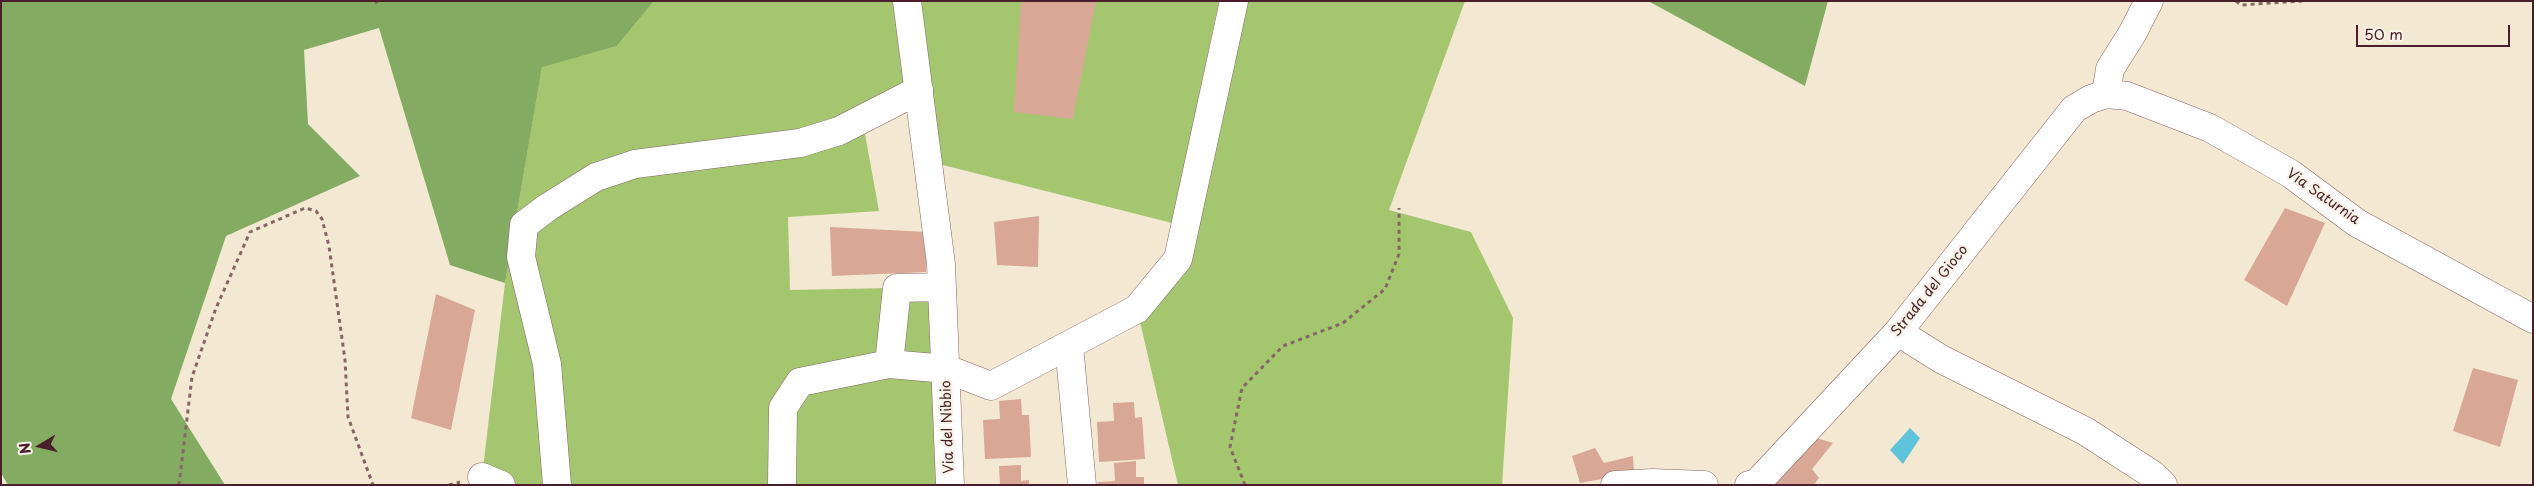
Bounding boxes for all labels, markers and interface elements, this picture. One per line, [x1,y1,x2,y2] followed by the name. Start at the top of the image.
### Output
[2359,15,2513,47] scale bar
[2364,22,2403,45] text: 50 m
[2283,166,2363,228] street label: Via Saturnia
[1888,242,1972,340] street label: Strada del Gioco
[938,380,958,474] street label: Via del Nibbio
[15,421,65,471] north arrow
[13,441,36,456] text: N

